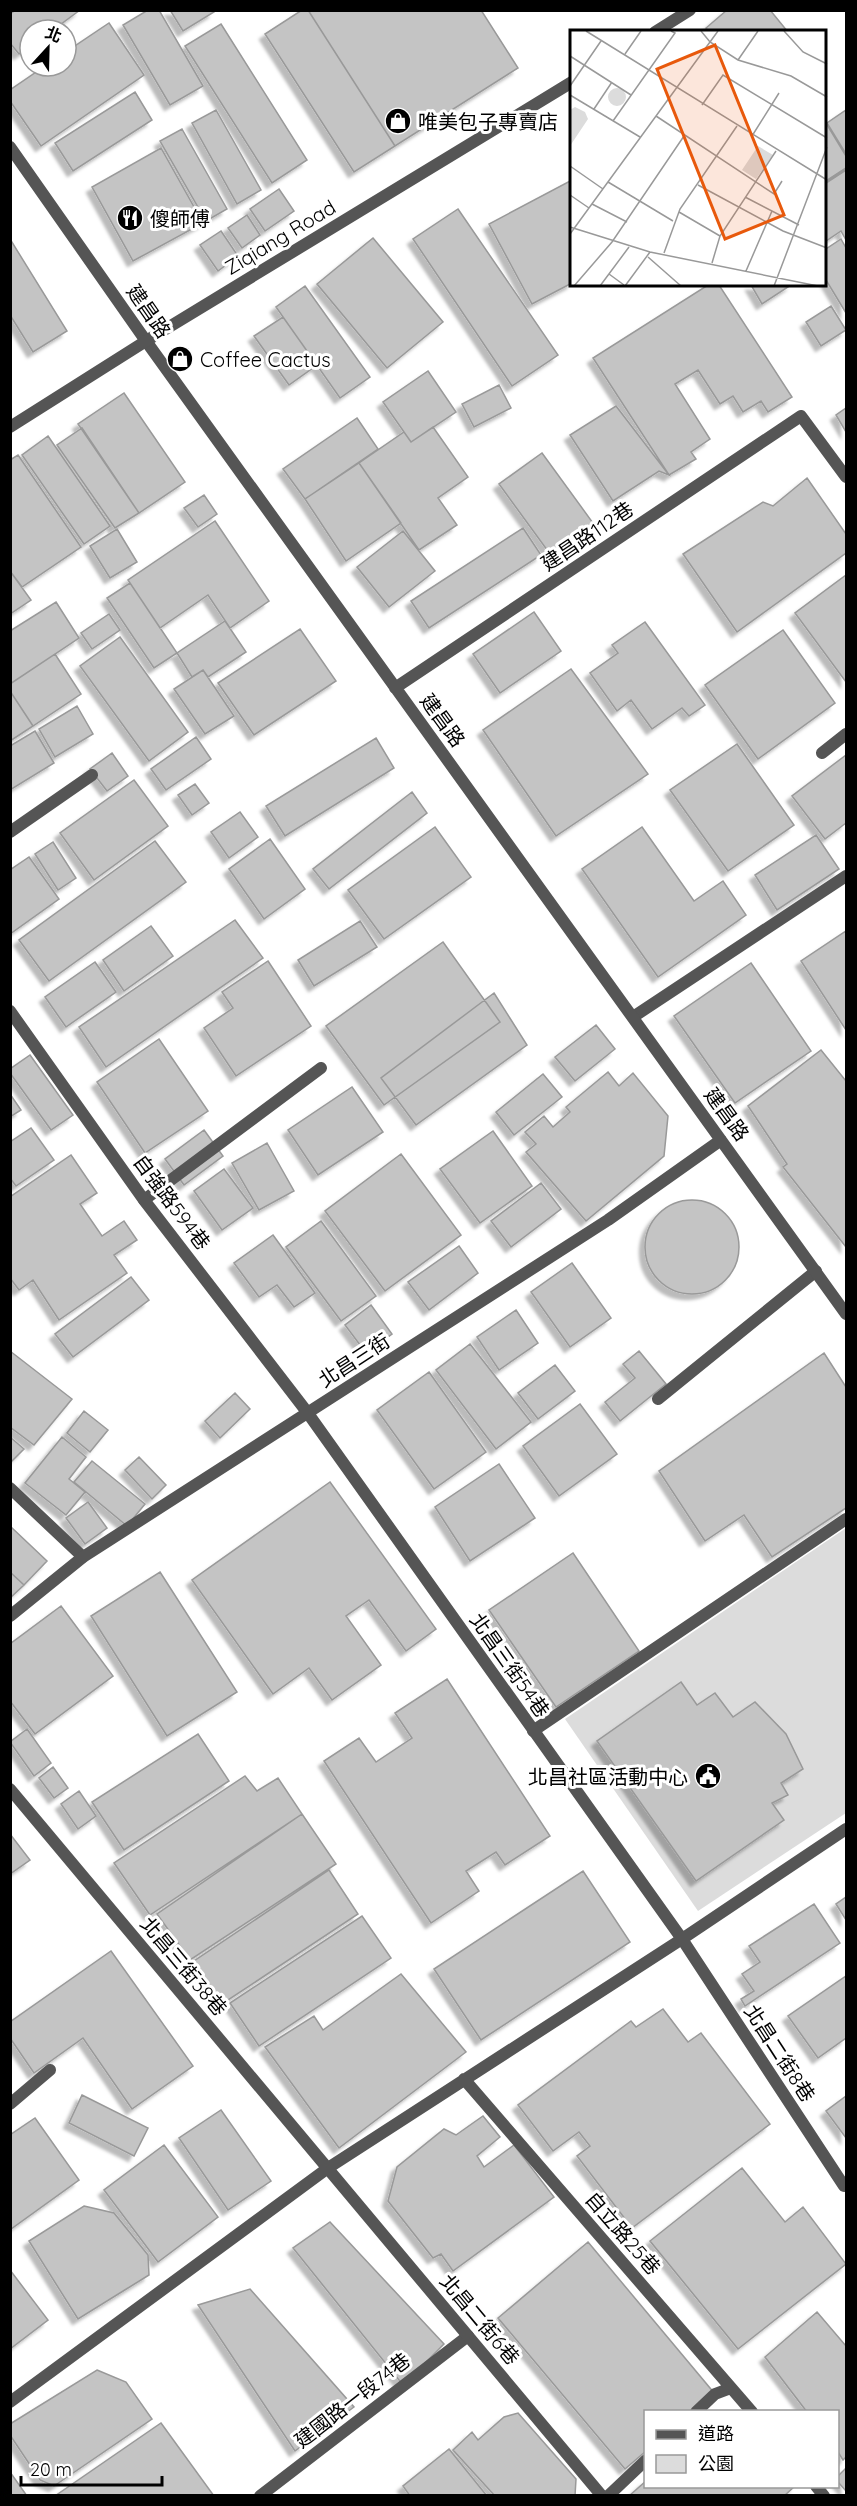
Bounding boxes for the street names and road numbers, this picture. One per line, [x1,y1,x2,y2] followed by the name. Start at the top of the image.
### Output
[220,194,340,280] street label: Ziqiang Road
[122,279,176,343] street label: 建昌路
[536,496,638,576] street label: 建昌路112巷
[415,688,471,752] street label: 建昌路
[699,1082,755,1146] street label: 建昌路
[128,1150,216,1254] street label: 自強路594巷
[314,1328,394,1392] street label: 北昌三街
[465,1608,555,1722] street label: 北昌三街54巷
[135,1912,233,2020] street label: 北昌三街38巷
[739,2000,821,2106] street label: 北昌二街8巷
[580,2186,666,2280] street label: 自立路25巷
[435,2269,525,2369] street label: 北昌二街6巷
[289,2347,415,2453] street label: 建國路一段74巷

